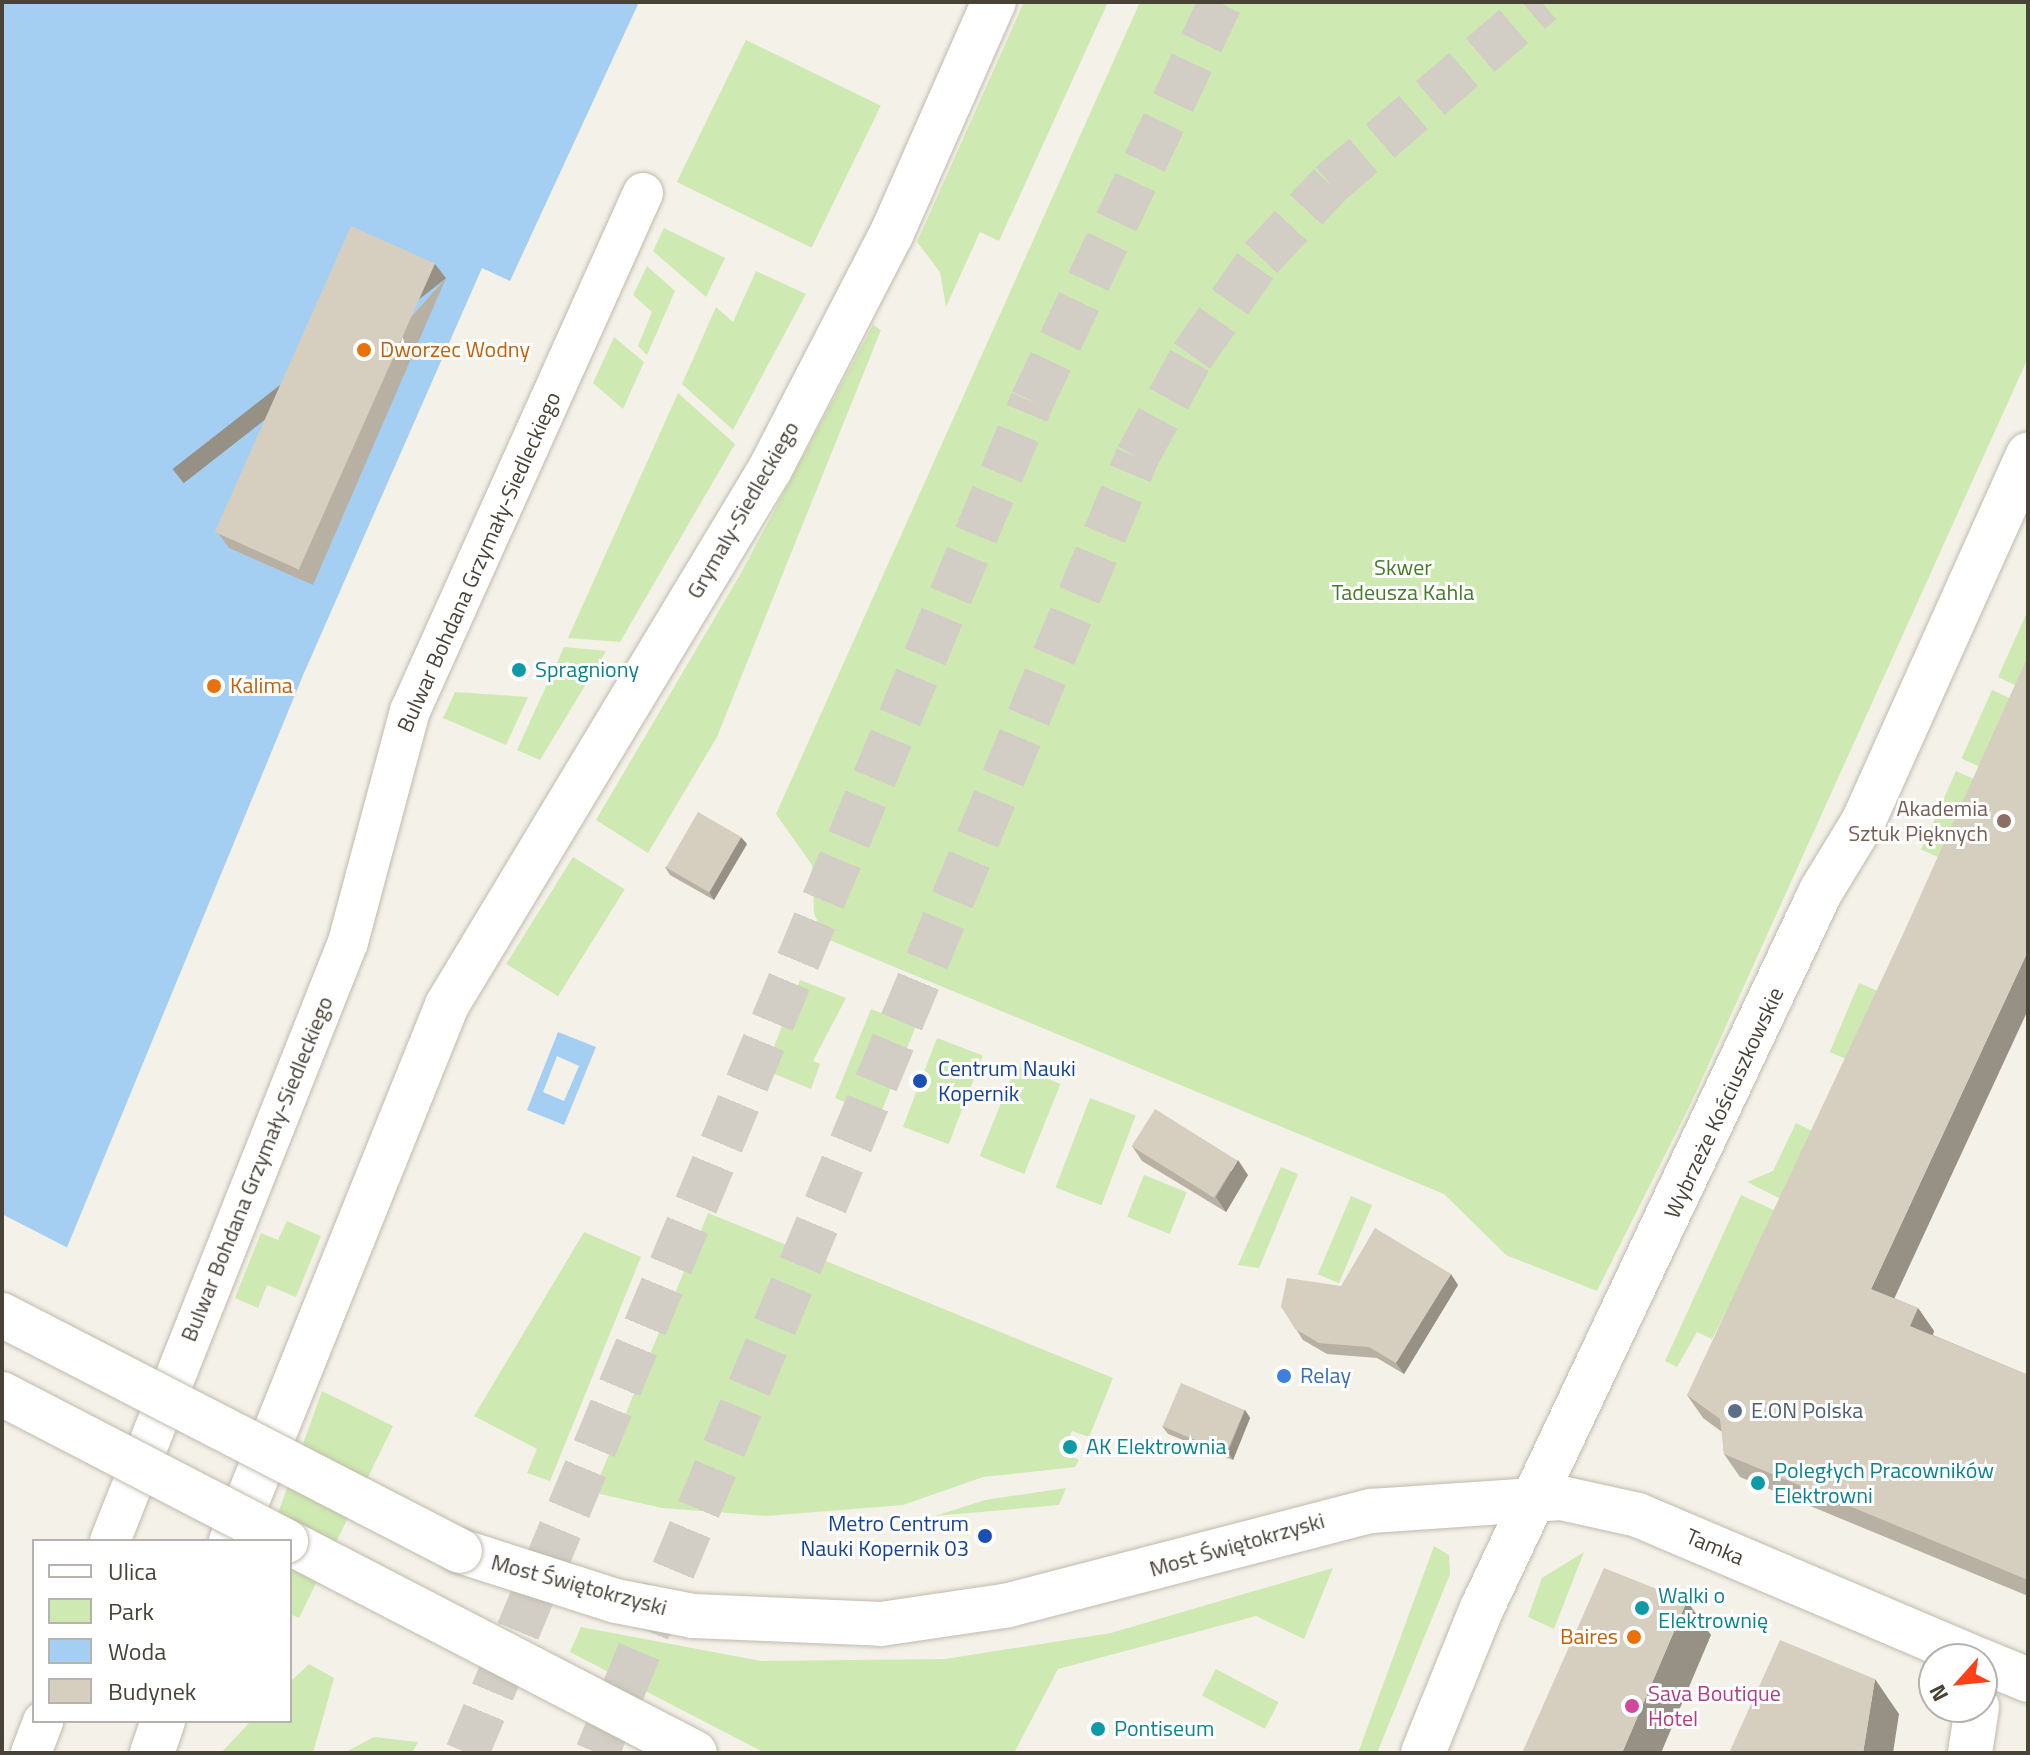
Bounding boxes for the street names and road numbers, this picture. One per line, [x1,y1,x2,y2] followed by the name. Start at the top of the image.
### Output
[392,388,566,736] street label: Bulwar Bohdana Grzymały-Siedleckiego
[681,417,805,603] street label: Grymaly-Siedleckiego
[1659,983,1789,1223] street label: Wybrzeże Kościuszkowskie
[175,993,339,1345] street label: Bulwar Bohdana Grzymały-Siedleckiego
[1147,1507,1327,1583] street label: Most Świętokrzyski
[1682,1523,1748,1571] street label: Tamka
[488,1549,670,1621] street label: Most Świętokrzyski

